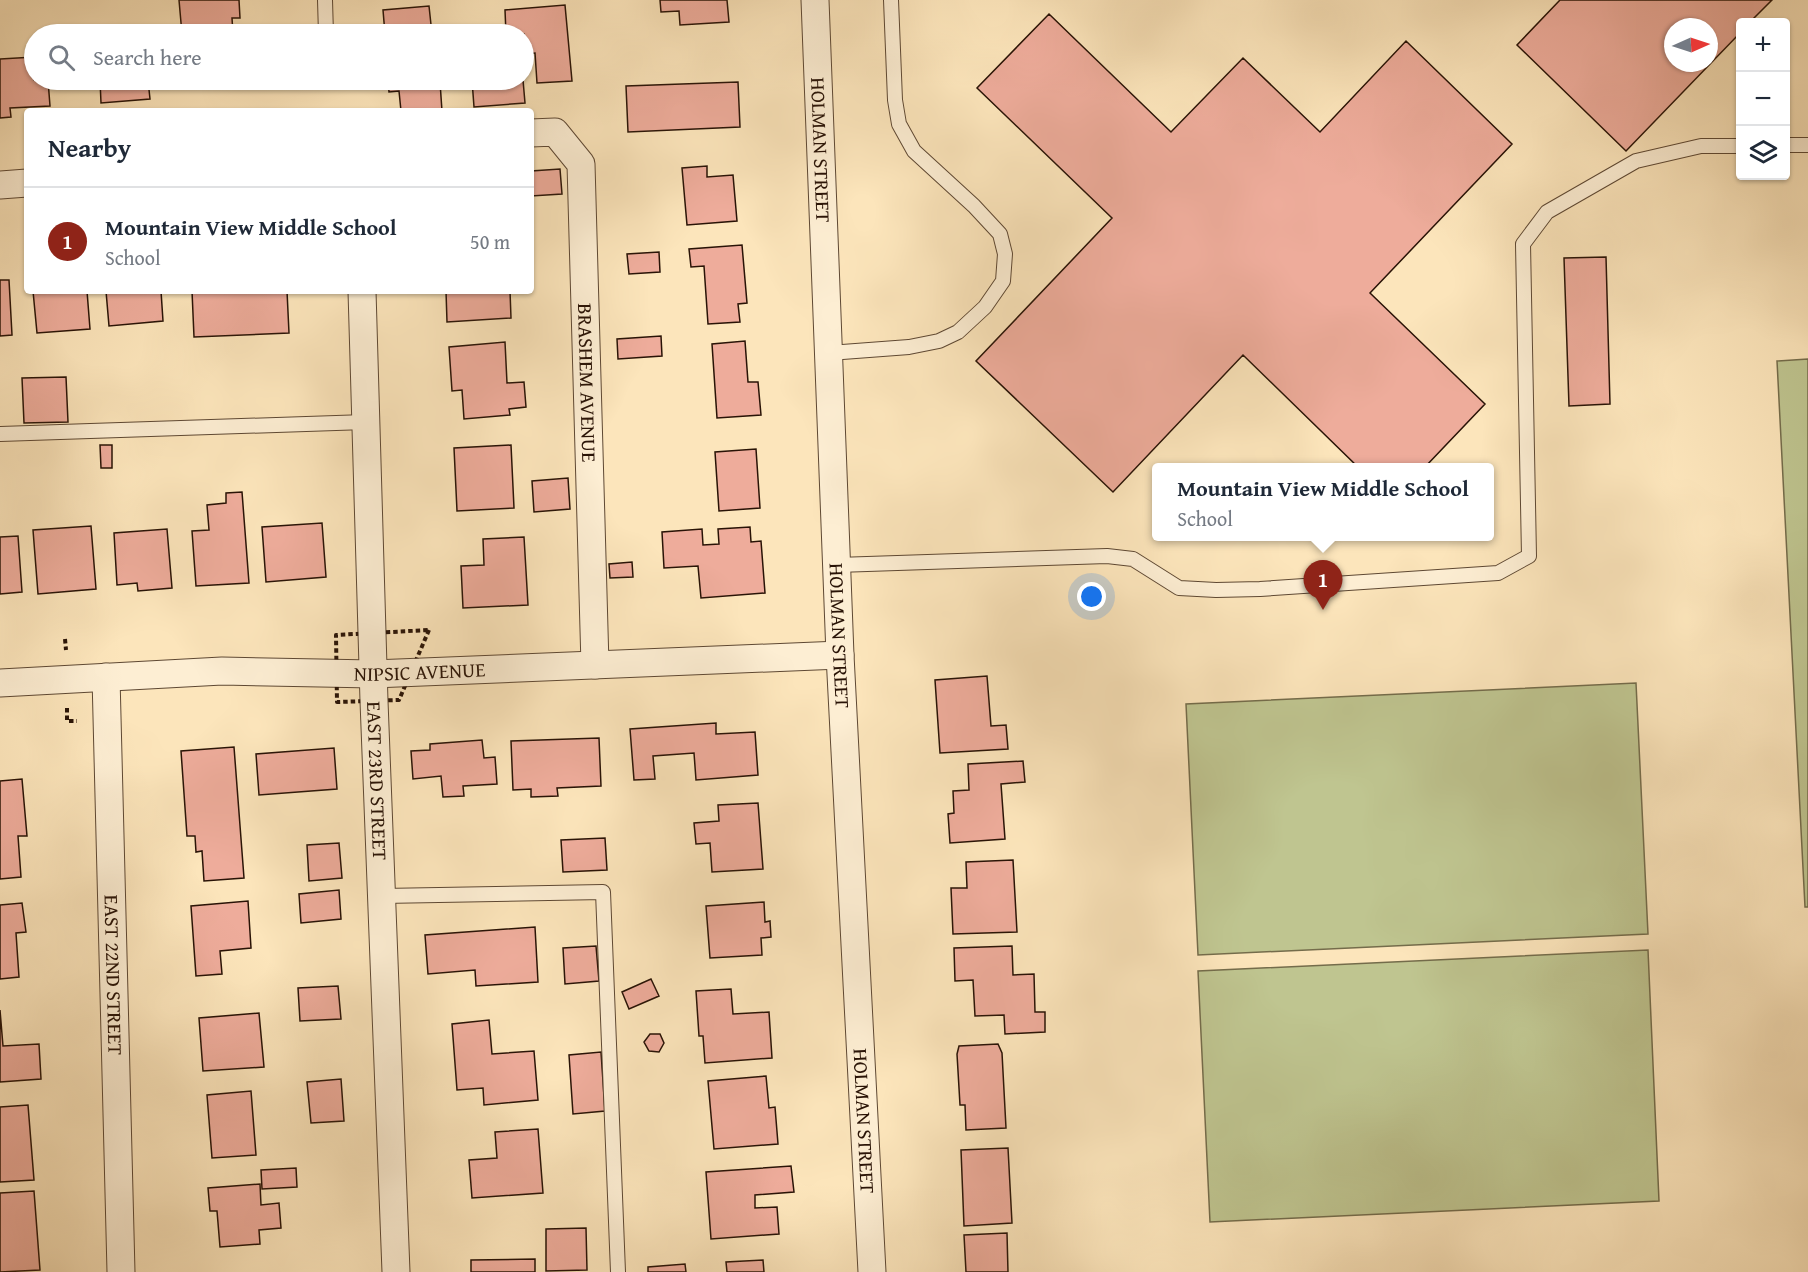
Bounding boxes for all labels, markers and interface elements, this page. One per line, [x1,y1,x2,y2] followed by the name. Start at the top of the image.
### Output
[1664,18,1718,72] north arrow
[1736,18,1790,180] map controls
[1736,18,1790,72] button: +
[24,24,534,90] search box
[45,41,78,74] icon: search
[93,41,202,73] text: Search here
[1736,72,1790,126] button: −
[804,77,838,223] street label: HOLMAN STREET
[1736,126,1790,180] button: layers
[48,128,131,167] text: Nearby
[105,211,397,243] text: Mountain View Middle School
[62,227,73,256] text: 1
[470,227,510,256] text: 50 m
[105,243,161,272] text: School
[571,303,604,463] street label: BRASHEM AVENUE
[1152,463,1494,541] popup
[1177,472,1469,504] text: Mountain View Middle School
[1177,504,1233,533] text: School
[1304,560,1342,610] pin: 1
[822,562,858,709] street label: HOLMAN STREET
[1077,582,1106,611] your location
[354,654,486,688] street label: NIPSIC AVENUE
[360,701,395,861] street label: EAST 23RD STREET
[97,894,131,1056] street label: EAST 22ND STREET
[846,1048,883,1194] street label: HOLMAN STREET

